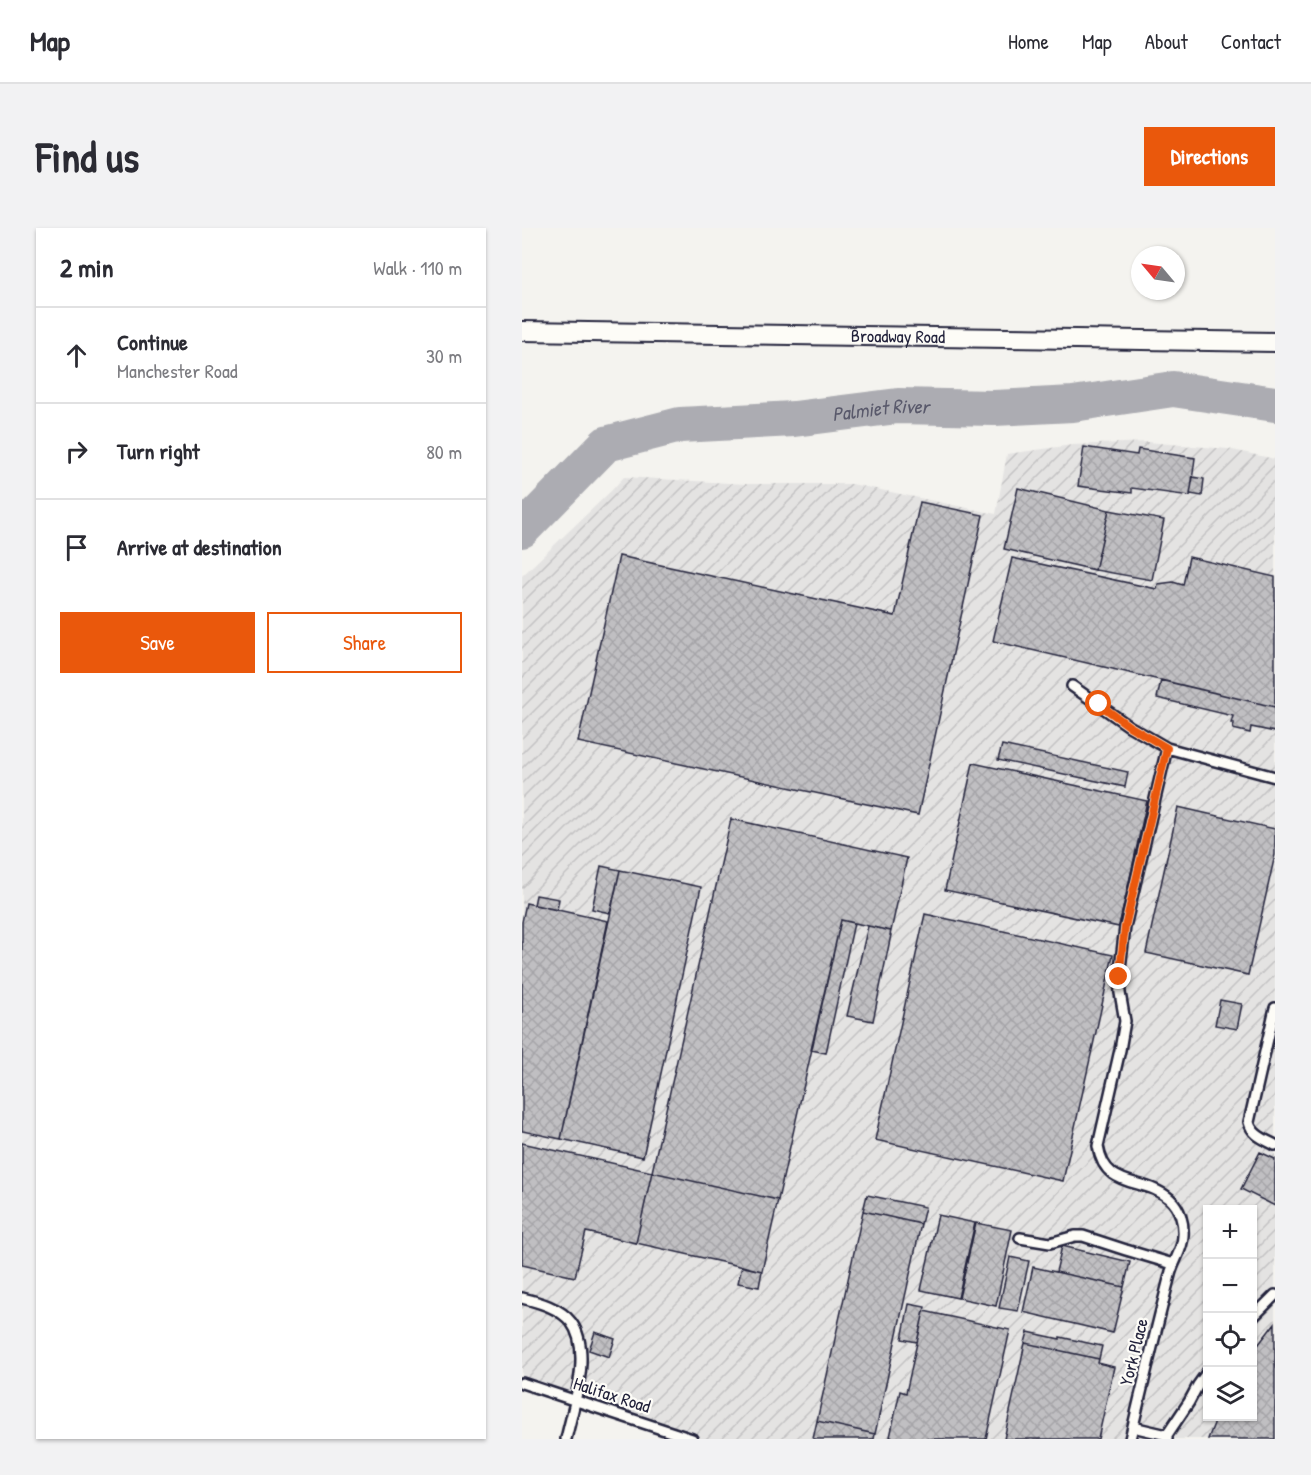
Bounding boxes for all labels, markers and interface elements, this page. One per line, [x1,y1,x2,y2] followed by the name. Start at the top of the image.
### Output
[30,22,70,60] text: Map
[1008,27,1049,56] text: Home
[1082,27,1112,56] text: Map
[1145,27,1188,56] text: About
[1221,27,1281,56] text: Contact
[1144,127,1275,186] button: Directions
[36,128,139,185] text: Find us
[1131,246,1185,300] north arrow
[60,250,113,285] text: 2 min
[373,254,462,281] text: Walk · 110 m
[851,323,945,349] street label: Broadway Road
[117,327,188,357] text: Continue
[60,339,93,372] icon: ahead
[426,342,462,369] text: 30 m
[117,357,238,384] text: Manchester Road
[830,391,932,427] water label: Palmiet River
[60,435,93,468] icon: right
[117,436,200,466] text: Turn right
[426,438,462,465] text: 80 m
[60,531,93,564] icon: arrive
[117,532,282,562] text: Arrive at destination
[60,612,255,673] button: Save
[267,612,462,673] button: Share
[1085,690,1111,716] route start
[1105,963,1131,989] route end
[1203,1205,1257,1421] map controls
[1203,1205,1257,1259] button: +
[1203,1259,1257,1313] button: −
[1203,1313,1257,1367] button: locate
[1113,1316,1154,1388] street label: York Place
[1203,1367,1257,1421] button: layers
[570,1370,654,1419] street label: Halifax Road

